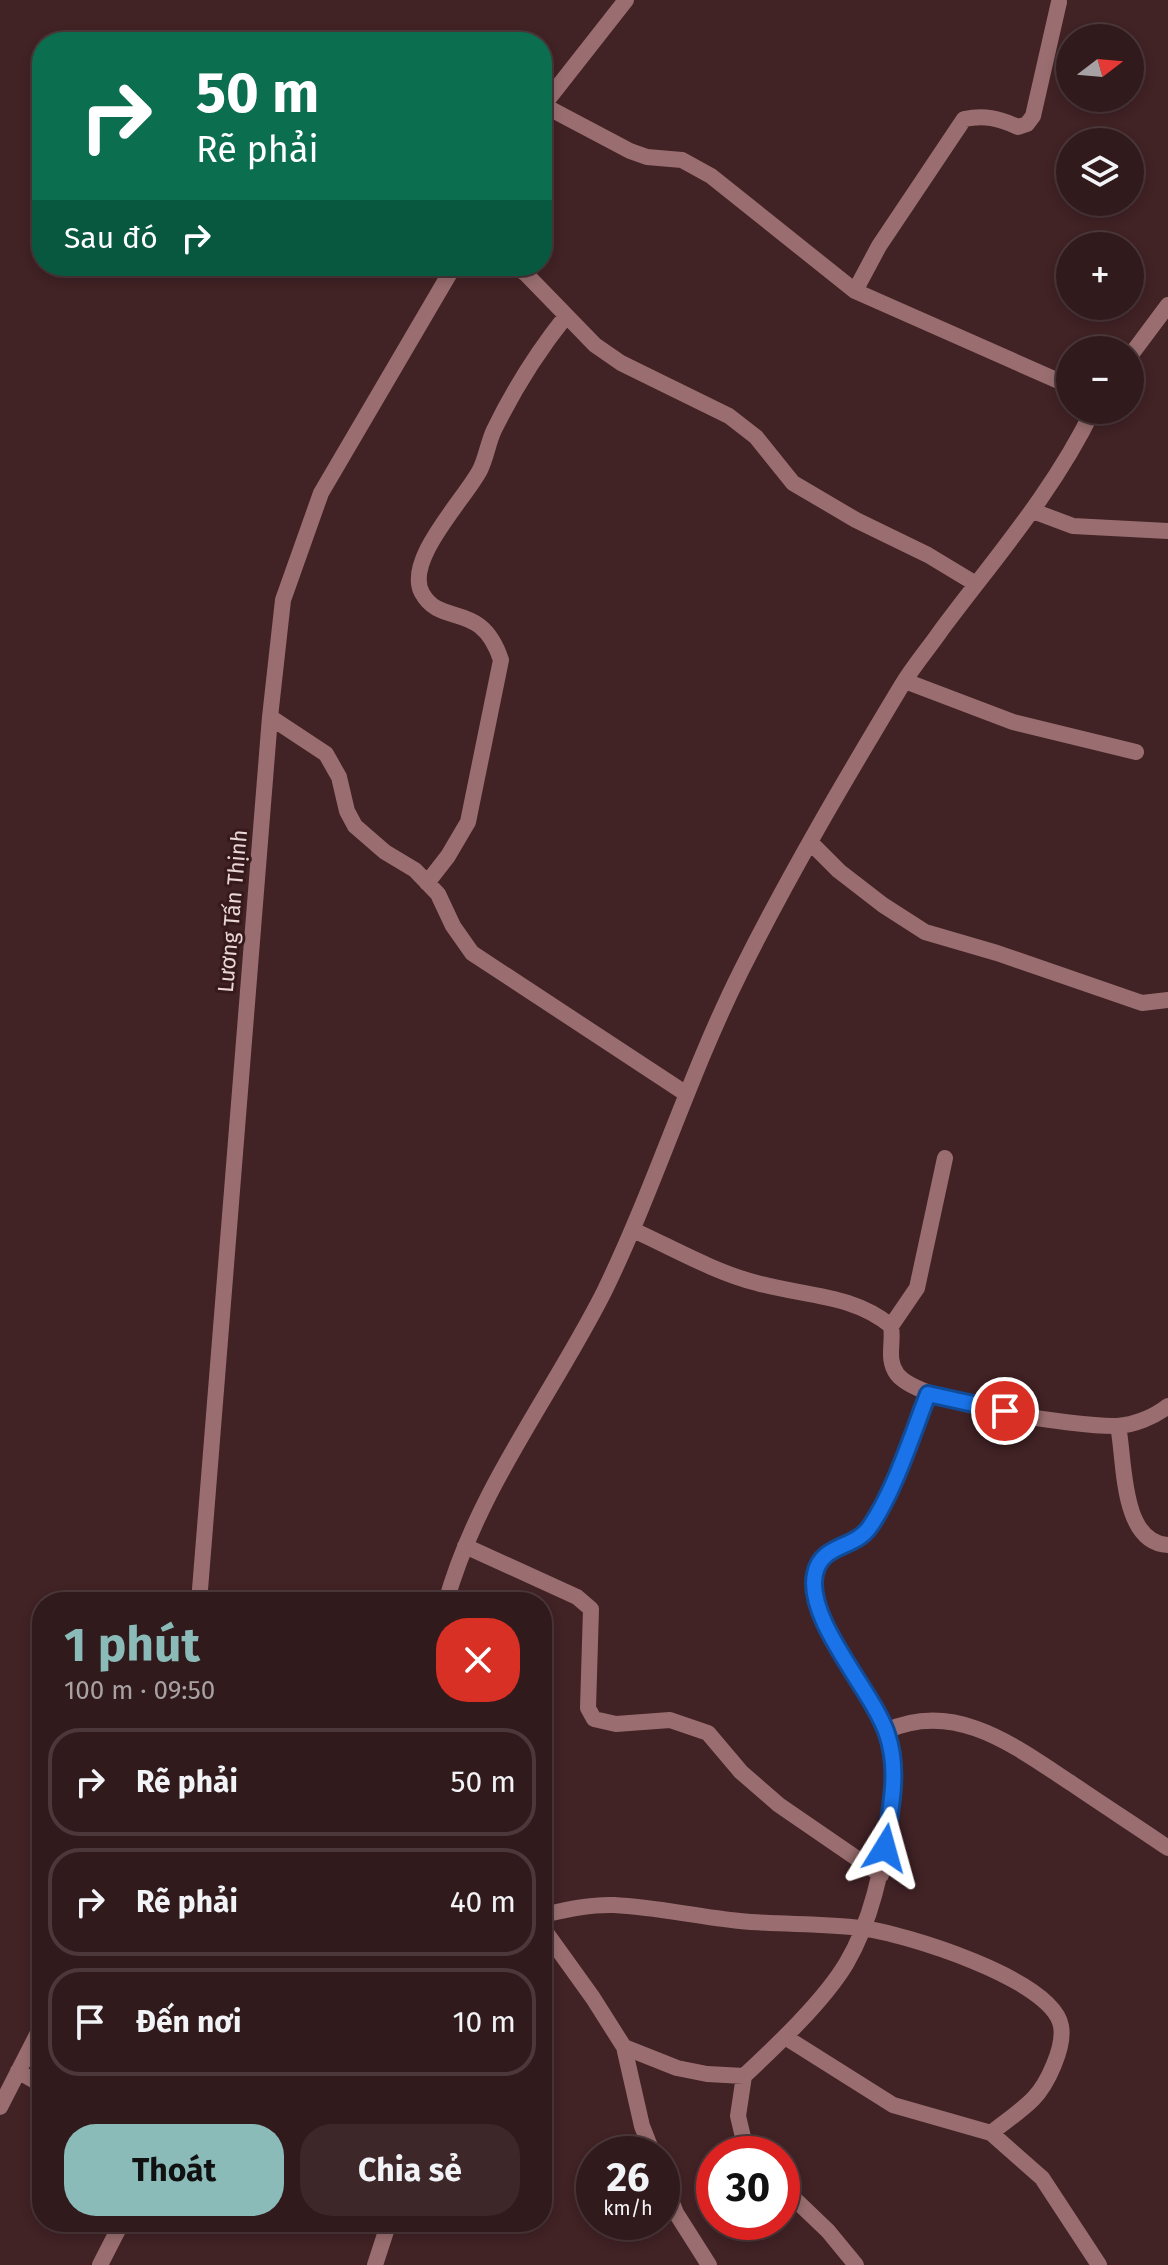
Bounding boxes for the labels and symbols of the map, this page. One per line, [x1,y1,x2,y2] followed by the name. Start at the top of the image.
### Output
[1056,24,1144,112] north arrow
[212,828,253,994] street label: Lương Tấn Thịnh
[971,1377,1039,1445] pin
[843,1806,927,1890] position arrow
[696,2136,800,2240] speed limit sign: 30

